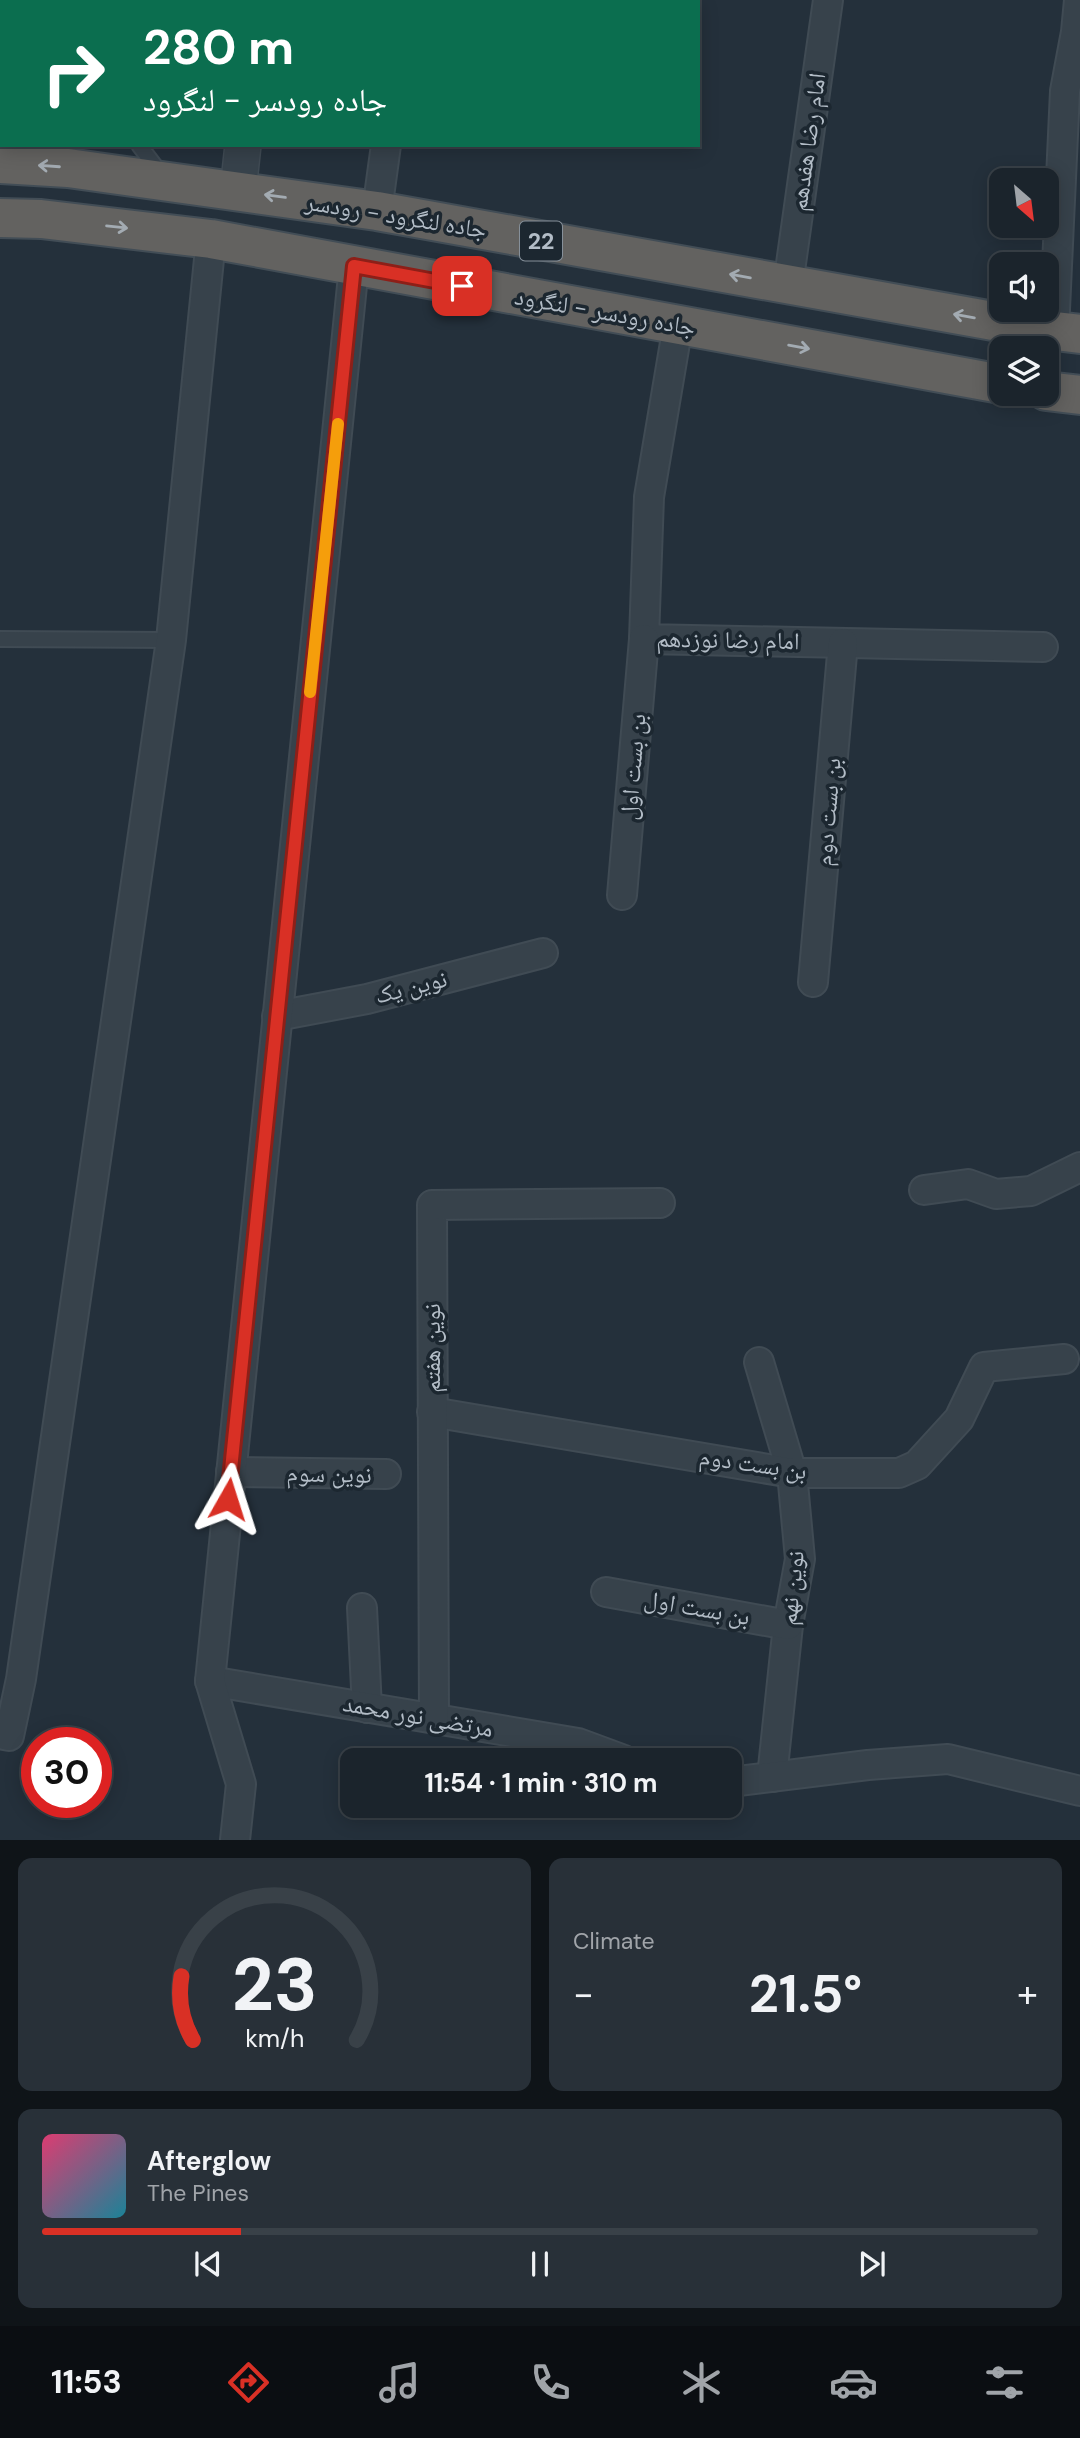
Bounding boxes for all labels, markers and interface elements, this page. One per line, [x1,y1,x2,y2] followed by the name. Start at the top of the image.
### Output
[143,15,294,79] text: 280 m
[28,28,119,119] icon: right
[782,71,834,213] street label: امام رضا هفدهم
[143,79,387,121] text: جاده رودسر - لنگرود
[38,160,61,173] one-way arrow
[989,168,1059,238] north arrow
[989,168,1059,406] map controls
[302,186,489,245] street label: جاده لنگرود - رودسر
[264,189,286,202] one-way arrow
[105,221,128,234] one-way arrow
[520,222,562,260] road number: 22
[989,252,1059,322] button: sound
[432,256,492,316] pin
[443,267,481,305] icon: arrive
[729,269,752,282] one-way arrow
[512,280,698,343] street label: جاده رودسر - لنگرود
[953,309,976,322] one-way arrow
[989,336,1059,406] button: layers
[787,341,810,354] one-way arrow
[656,623,800,657] street label: امام رضا نوزدهم
[612,712,653,821] street label: بن بست اول
[807,757,849,867] street label: بن بست دوم
[372,963,450,1010] street label: نوین یک
[416,1303,448,1393] street label: نوین هفتم
[697,1441,809,1487] street label: بن بست دوم
[286,1457,372,1491] street label: نوین سوم
[191,1462,265,1536] position arrow
[772,1549,812,1627] street label: نوین نهم
[642,1583,752,1632] street label: بن بست اول
[340,1687,496,1744] street label: مرتضی نور محمد
[21,1727,112,1818] speed limit sign: 30
[424,1766,658,1800] text: 11:54 · 1 min · 310 m
[573,1926,655,1956] text: Climate
[232,1939,317,2034] text: 23
[749,1960,862,2028] text: 21.5°
[573,1969,594,2019] text: −
[1017,1969,1038,2019] text: +
[245,2022,304,2055] text: km/h
[147,2144,271,2178] text: Afterglow
[147,2178,249,2208] text: The Pines
[189,2245,227,2283] icon: previous
[521,2245,559,2283] icon: pause
[853,2245,891,2283] icon: next
[224,2358,273,2407] icon: directions
[375,2358,424,2407] icon: music
[526,2358,575,2407] icon: phone
[677,2358,726,2407] icon: climate
[829,2358,878,2407] icon: car
[980,2358,1029,2407] icon: filters
[51,2361,122,2403] text: 11:53

